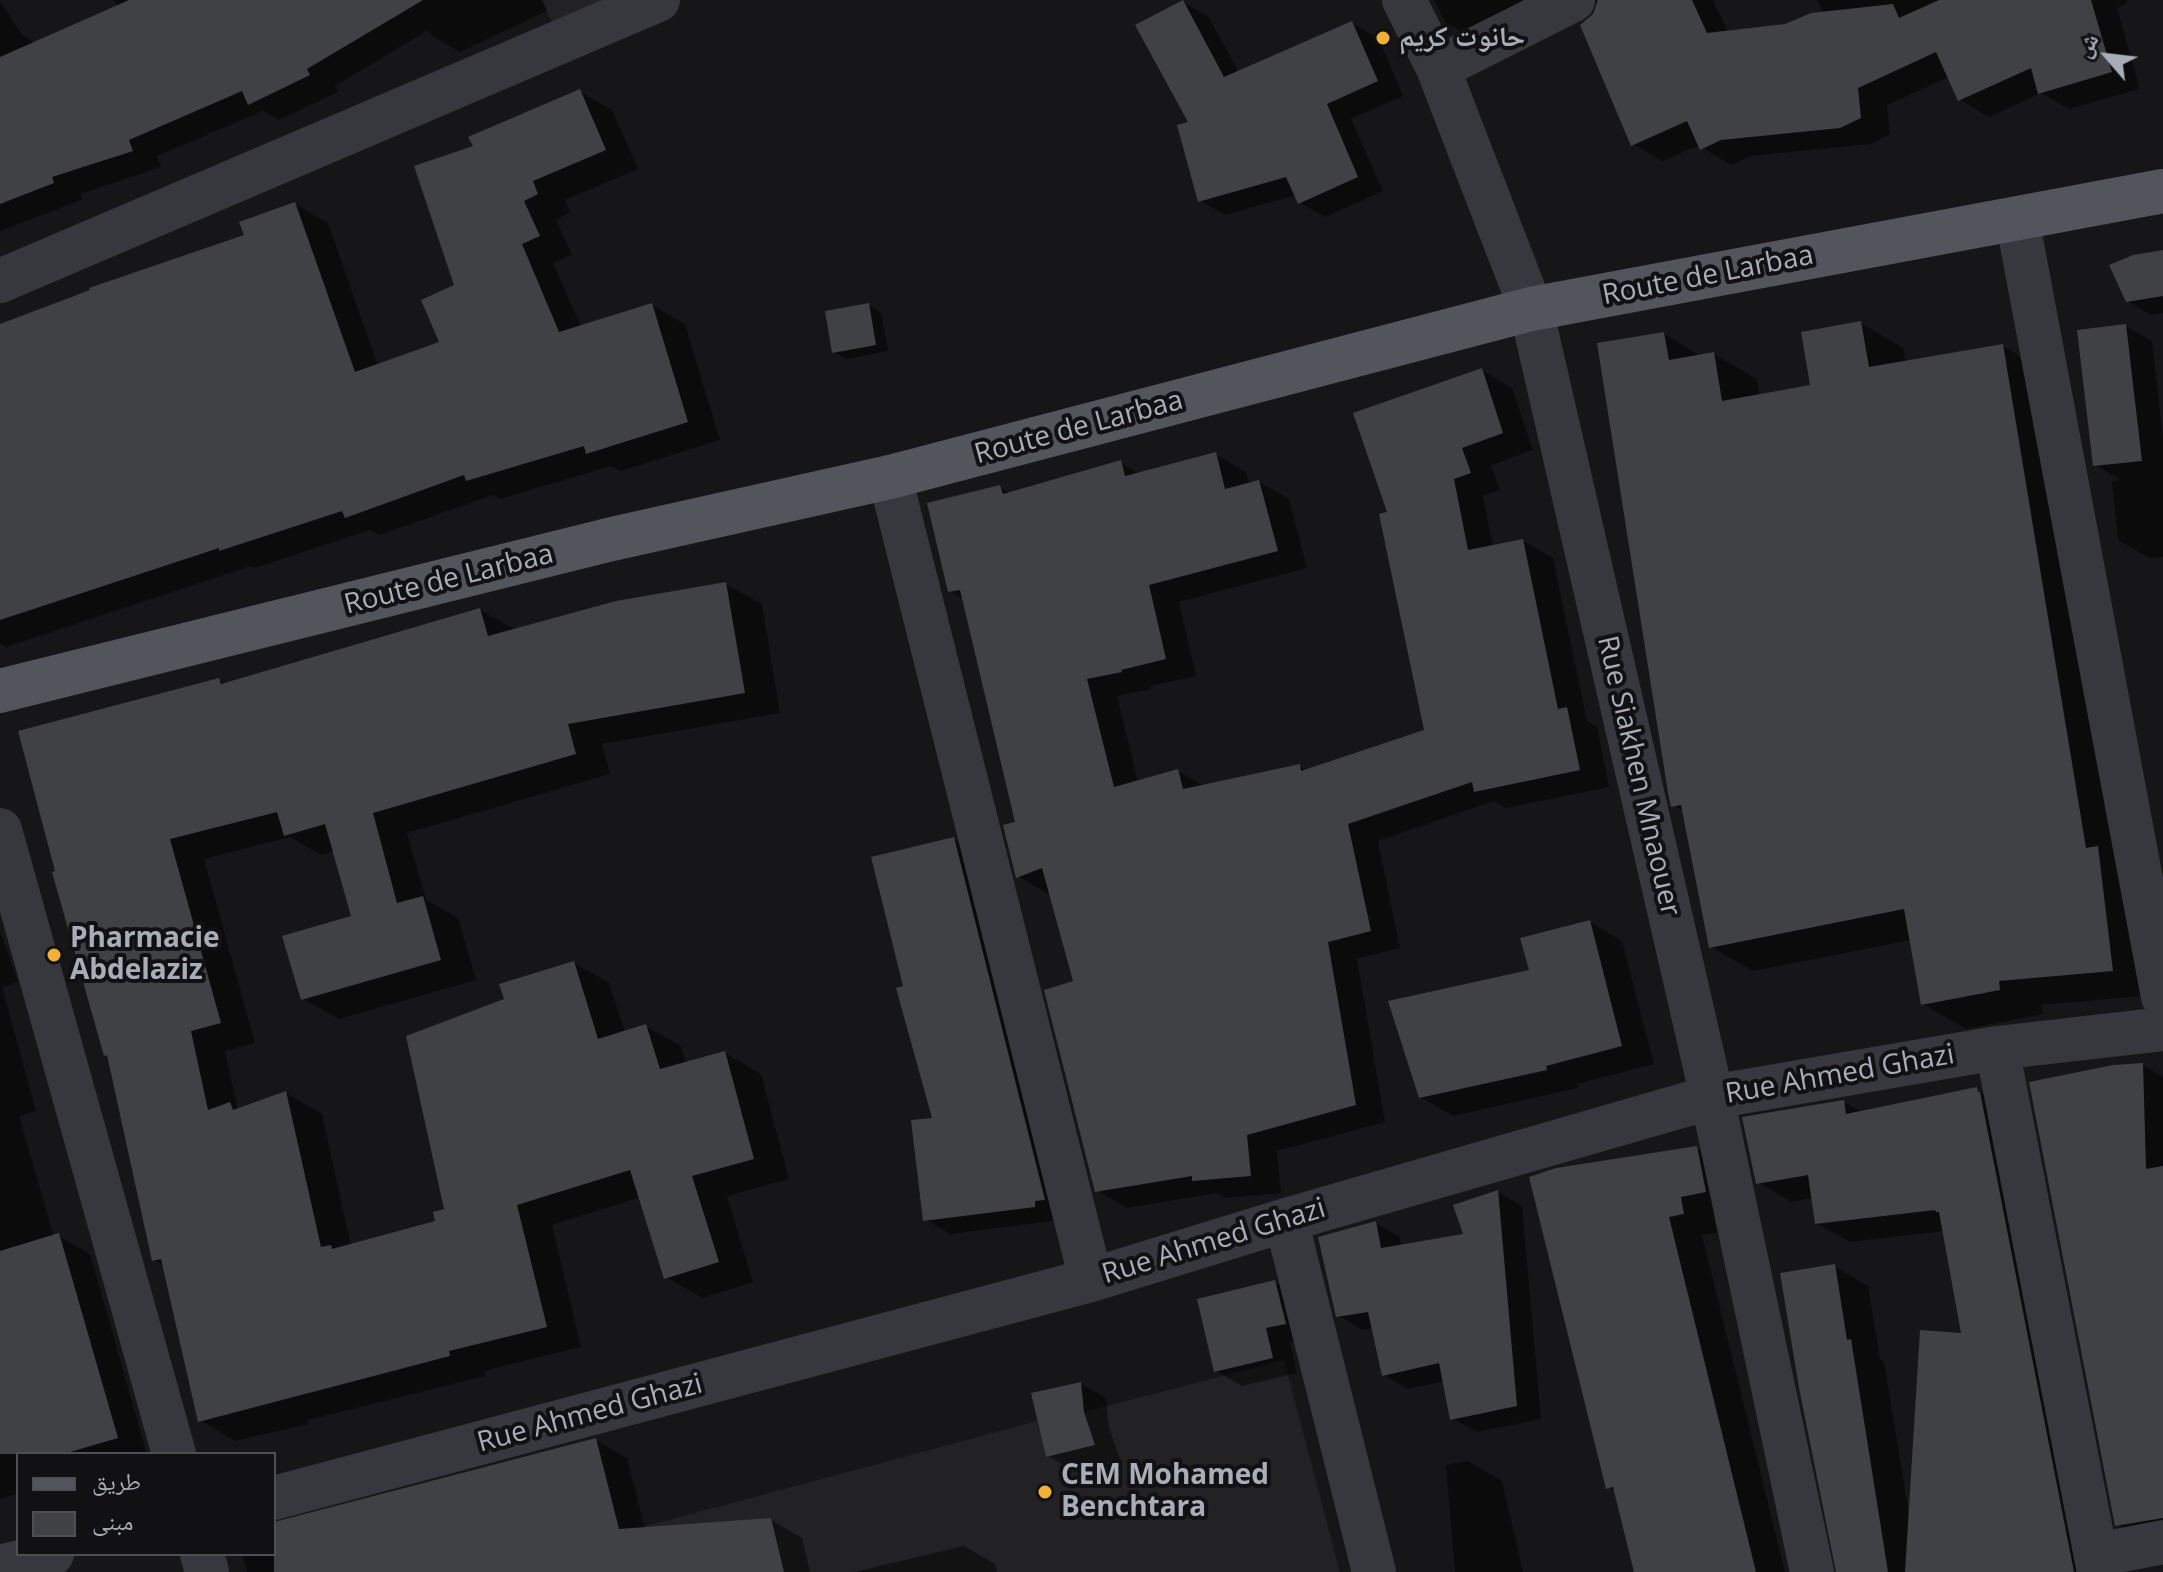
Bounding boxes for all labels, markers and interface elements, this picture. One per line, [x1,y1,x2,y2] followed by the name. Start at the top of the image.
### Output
[2067,16,2147,96] north arrow
[1399,21,1525,55] place label: حانوت كريم
[2067,27,2105,62] text: ش
[1374,29,1392,47] marker: حانوت كريم
[1600,239,1816,313] street label: Route de Larbaa
[971,384,1187,472] street label: Route de Larbaa
[341,538,557,622] street label: Route de Larbaa
[1589,633,1687,919] street label: Rue Siakhen Mnaouer
[70,922,220,988] place label: Pharmacie Abdelaziz
[45,946,63,964] marker: Pharmacie Abdelaziz
[1723,1038,1957,1112] street label: Rue Ahmed Ghazi
[1098,1192,1330,1292] street label: Rue Ahmed Ghazi
[474,1368,706,1460] street label: Rue Ahmed Ghazi
[16,1452,276,1556] legend
[1061,1459,1269,1525] place label: CEM Mohamed Benchtara
[92,1464,141,1497] text: طريق
[1036,1483,1054,1501] marker: CEM Mohamed Benchtara
[92,1504,133,1537] text: مبنى

